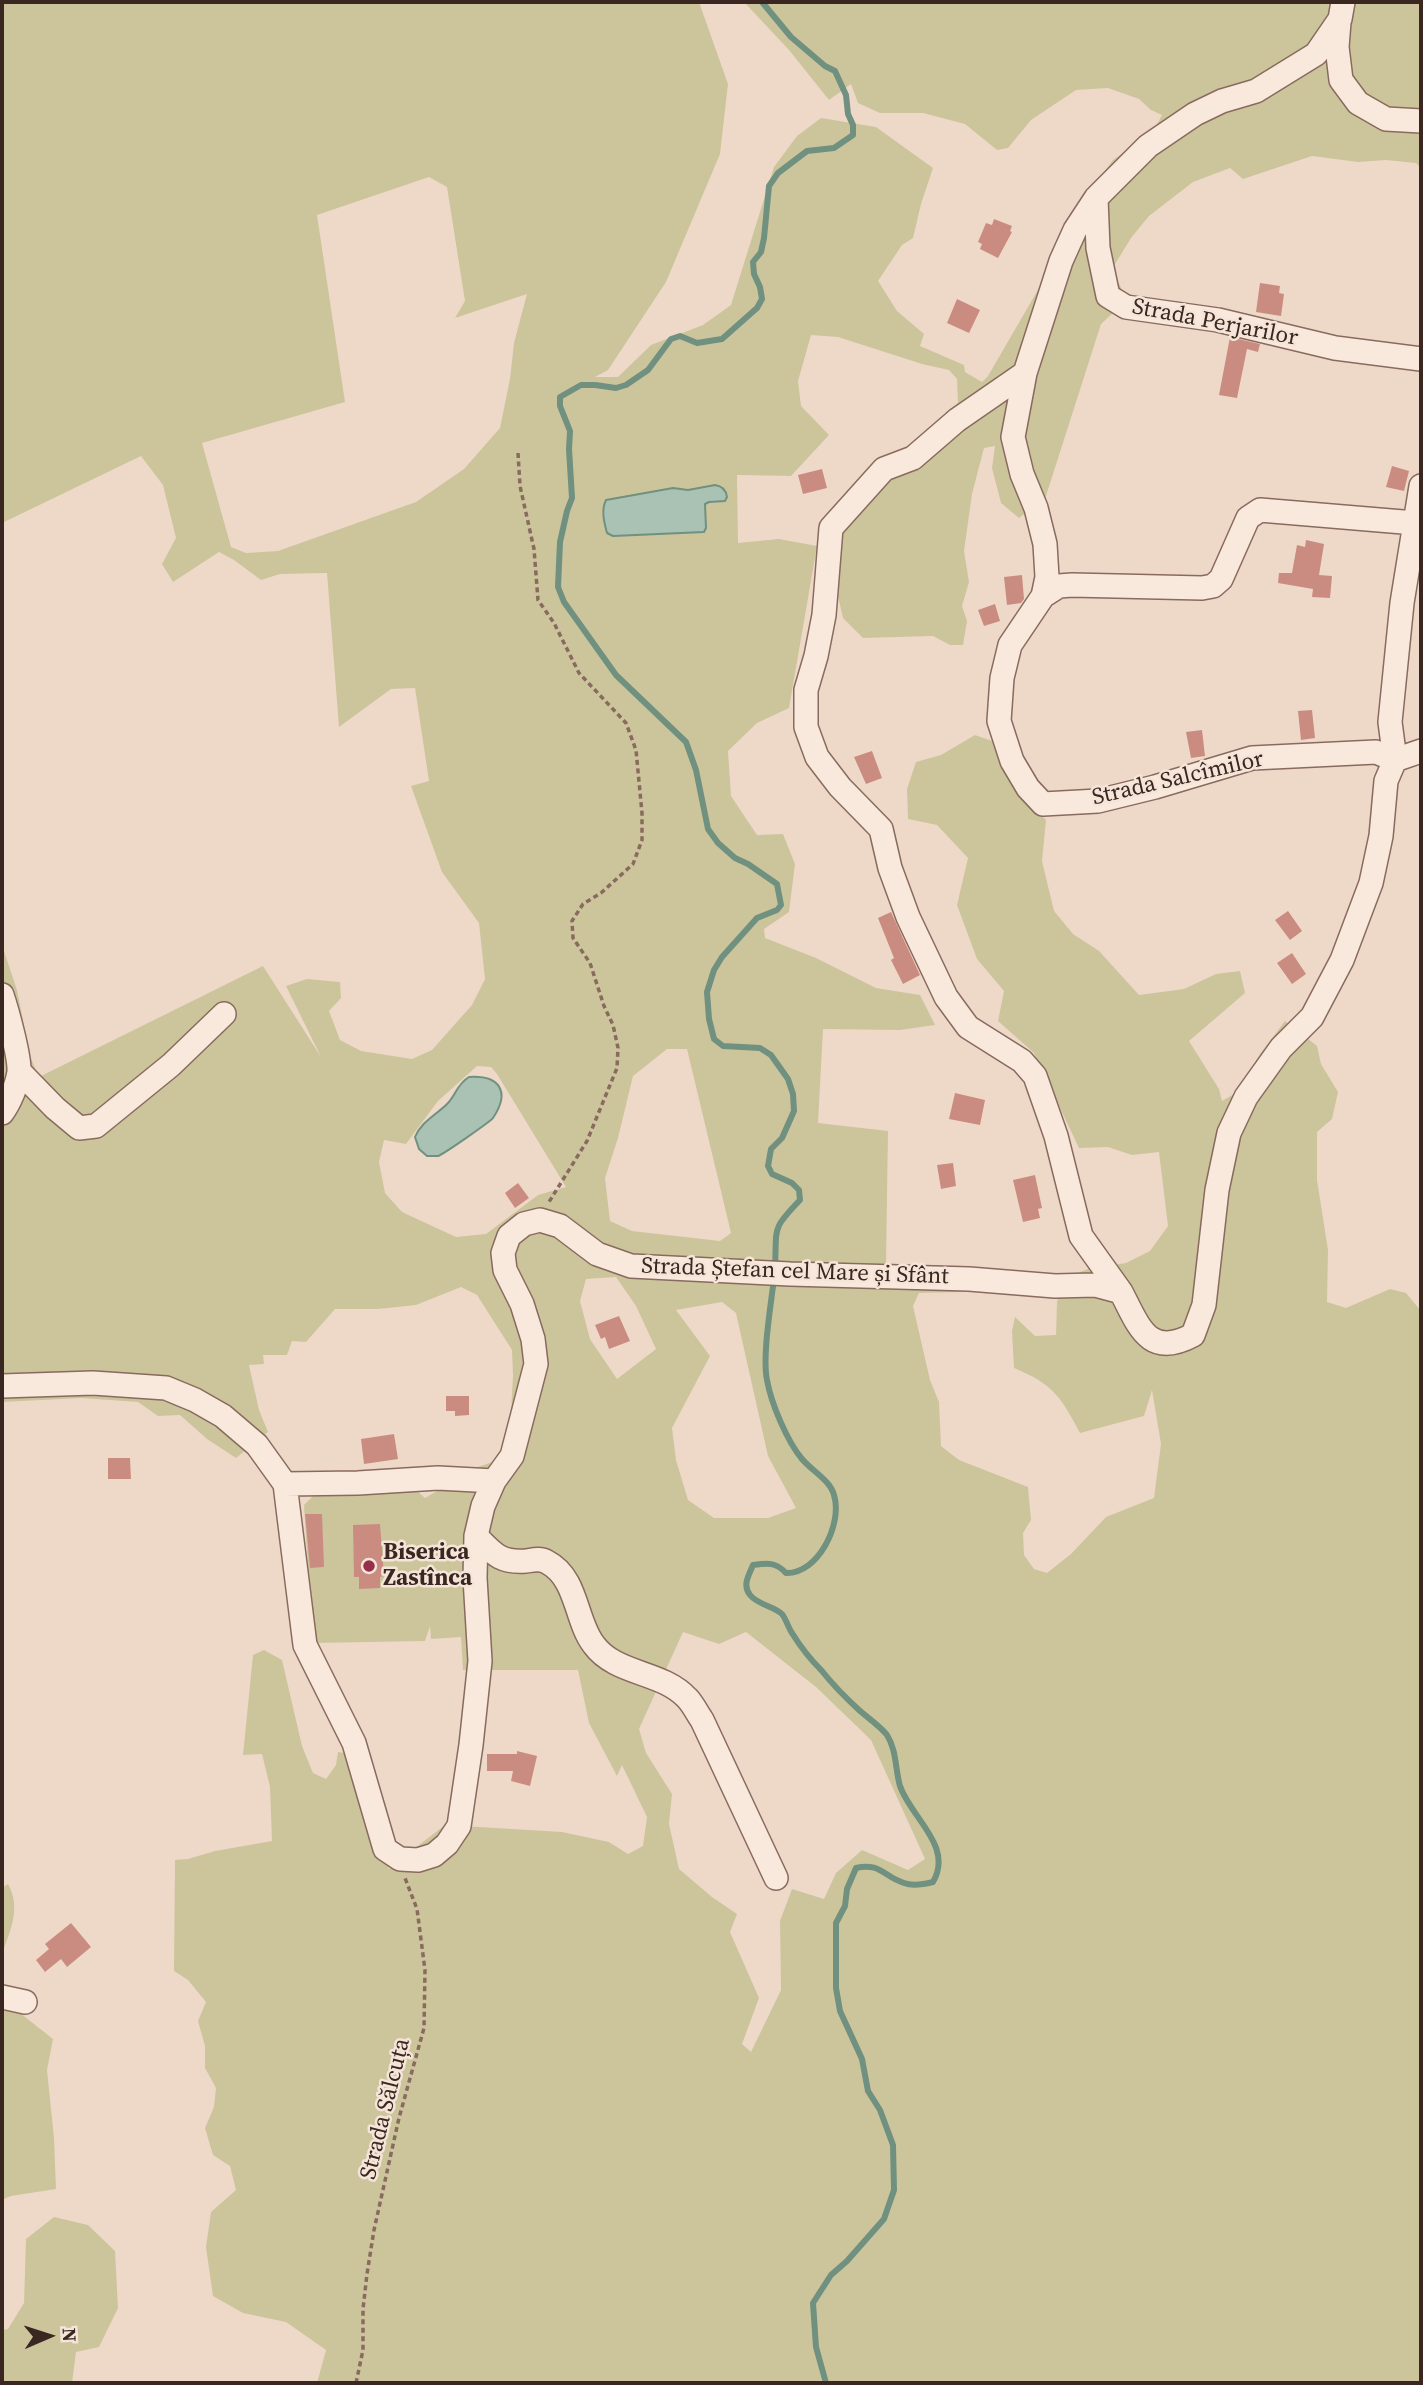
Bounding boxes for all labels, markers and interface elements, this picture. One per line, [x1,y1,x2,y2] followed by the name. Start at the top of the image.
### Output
[1130,293,1300,353] street label: Strada Perjarilor
[1090,746,1266,812] street label: Strada Salcîmilor
[641,1253,949,1291] street label: Strada Ștefan cel Mare și Sfânt
[383,1539,472,1593] place label: Biserica Zastînca
[361,1558,377,1574] marker: Biserica Zastînca
[355,2036,417,2182] street label: Strada Sălcuța
[14,2301,84,2371] north arrow
[57,2327,83,2342] text: N

